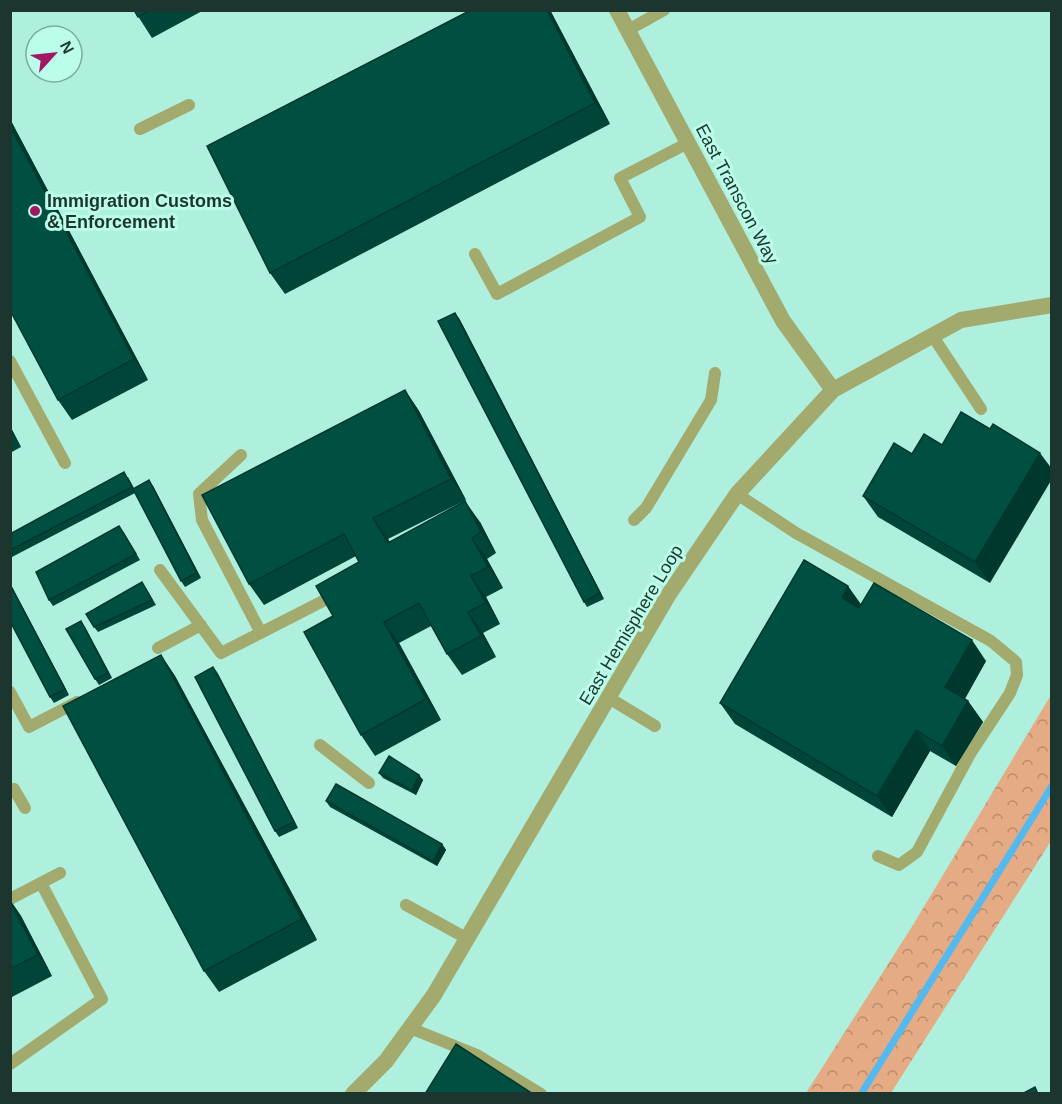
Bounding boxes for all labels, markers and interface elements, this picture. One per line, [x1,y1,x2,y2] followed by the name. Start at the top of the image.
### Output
[24,24,84,84] north arrow
[57,38,77,56] text: N
[692,121,782,267] street label: East Transcon Way
[47,191,232,232] place label: Immigration Customs & Enforcement
[28,204,42,218] marker: Immigration Customs & Enforcement
[575,541,687,709] street label: East Hemisphere Loop

